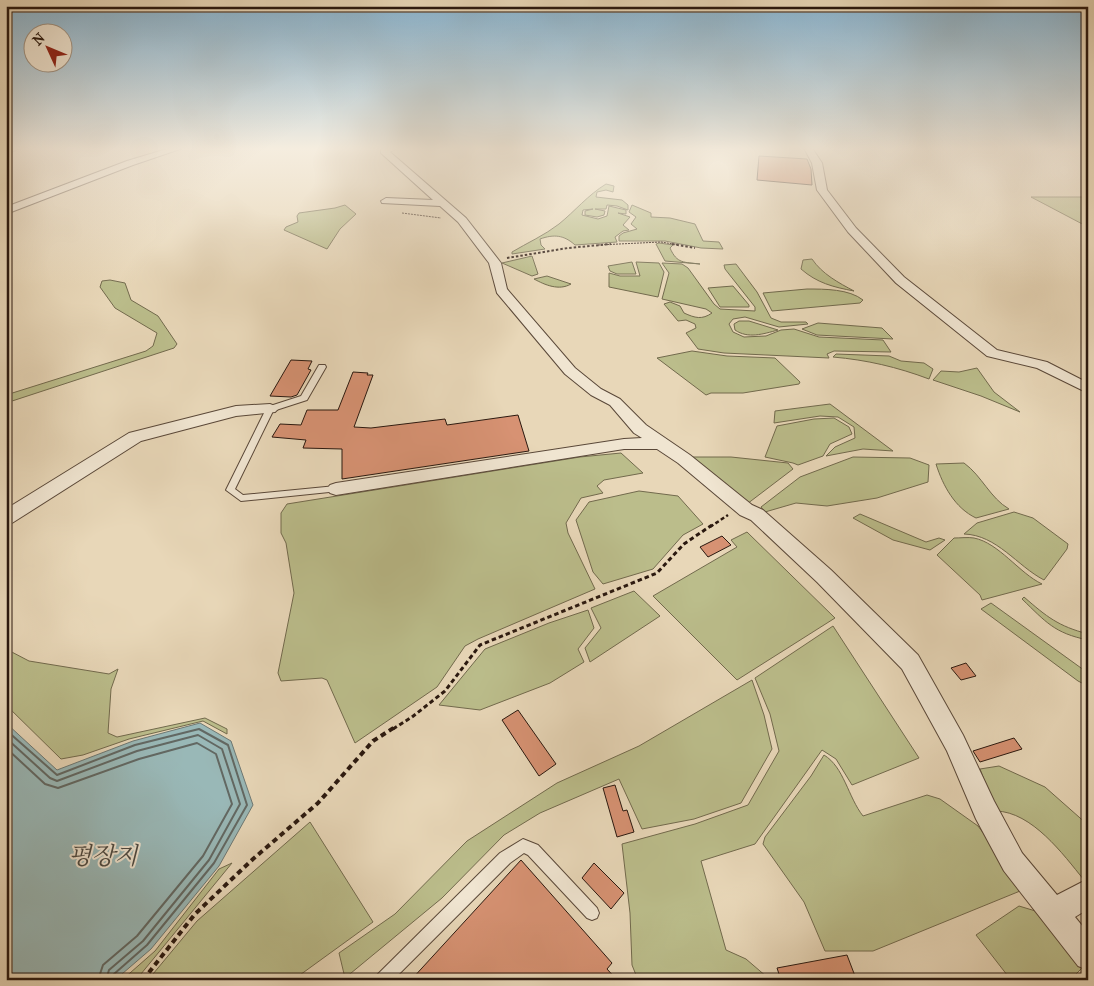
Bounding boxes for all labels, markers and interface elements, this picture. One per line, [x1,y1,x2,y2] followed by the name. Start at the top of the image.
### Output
[22,22,72,72] north arrow
[29,29,49,49] text: N
[68,842,140,870] water label: 평장지

